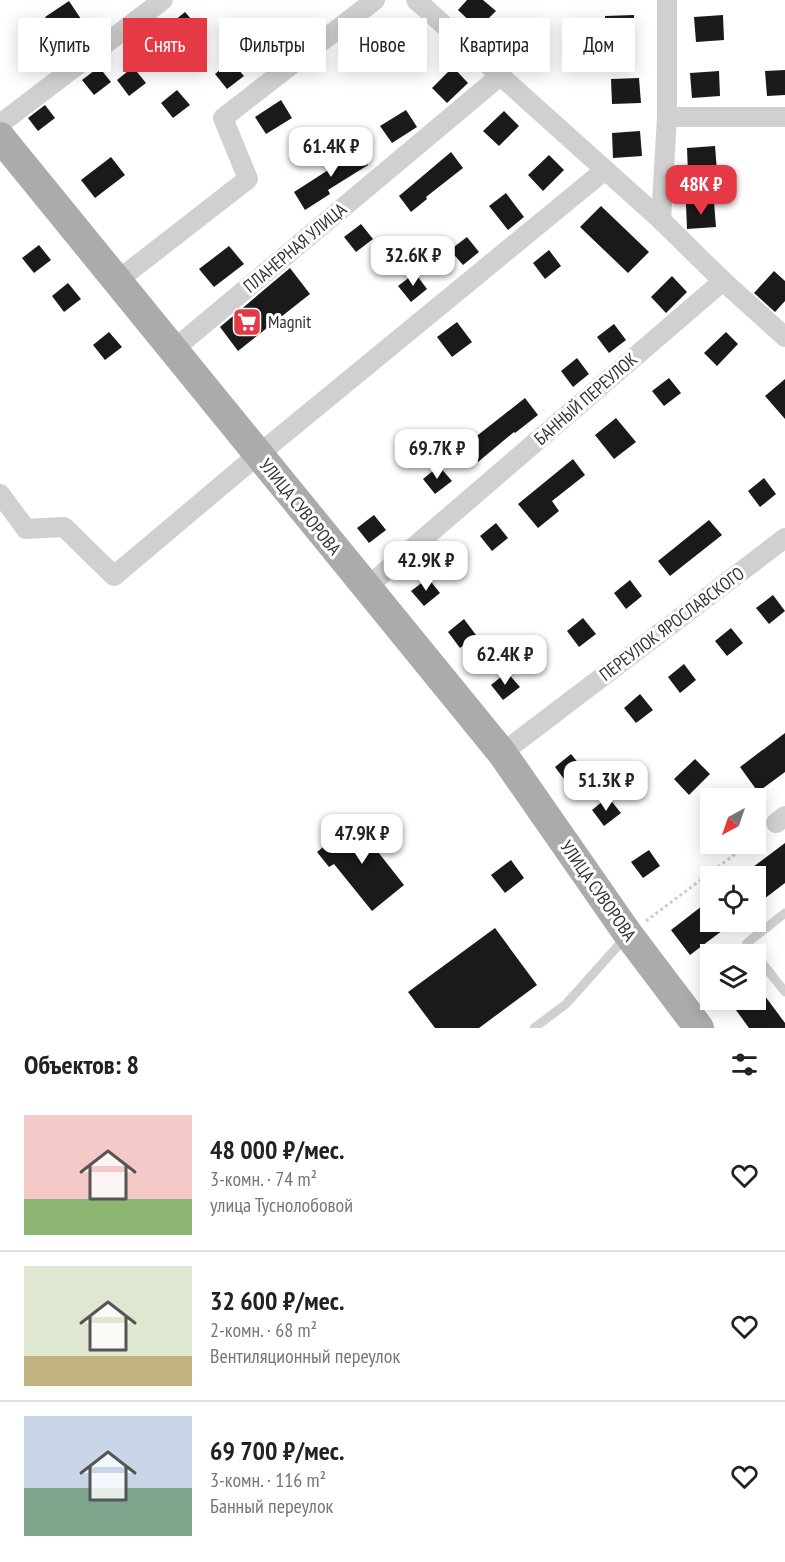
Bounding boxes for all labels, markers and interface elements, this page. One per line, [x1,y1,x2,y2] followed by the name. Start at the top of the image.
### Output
[18,18,111,72] chip: Купить
[123,18,207,72] chip: Снять
[219,18,326,72] chip: Фильтры
[338,18,427,72] chip: Новое
[439,18,550,72] chip: Квартира
[562,18,635,72] chip: Дом
[276,127,386,178] pin: 61.4K ₽
[303,133,359,159] text: 61.4K ₽
[659,165,743,216] pin: 48K ₽
[680,171,722,197] text: 48K ₽
[238,198,351,297] street label: ПЛАНЕРНАЯ УЛИЦА
[358,236,468,287] pin: 32.6K ₽
[385,242,441,268] text: 32.6K ₽
[231,306,263,338] supermarket icon: Magnit
[268,310,311,333] place label: Magnit
[529,347,642,450] street label: БАННЫЙ ПЕРЕУЛОК
[382,429,492,480] pin: 69.7K ₽
[409,435,465,461] text: 69.7K ₽
[255,454,347,560] street label: УЛИЦА СУВОРОВА
[371,541,481,592] pin: 42.9K ₽
[398,547,454,573] text: 42.9K ₽
[595,562,749,686] street label: ПЕРЕУЛОК ЯРОСЛАВСКОГО
[450,635,560,686] pin: 62.4K ₽
[477,641,533,667] text: 62.4K ₽
[551,761,661,812] pin: 51.3K ₽
[578,767,634,793] text: 51.3K ₽
[700,788,766,854] north arrow
[700,788,766,1010] map controls
[307,814,417,865] pin: 47.9K ₽
[335,820,389,846] text: 47.9K ₽
[555,836,642,946] street label: УЛИЦА СУВОРОВА
[700,866,766,932] button: locate
[700,944,766,1010] button: layers
[24,1048,139,1081] text: Объектов: 8
[728,1048,761,1081] icon: filters
[210,1133,344,1166] text: 48 000 ₽/мес.
[72,1139,144,1211] icon: home
[728,1159,761,1192] icon: heart
[210,1166,317,1192] text: 3-комн. · 74 m²
[210,1192,353,1218] text: улица Туснолобовой
[210,1284,344,1317] text: 32 600 ₽/мес.
[72,1290,144,1362] icon: home
[728,1310,761,1343] icon: heart
[210,1317,317,1343] text: 2-комн. · 68 m²
[210,1343,400,1369] text: Вентиляционный переулок
[210,1434,344,1467] text: 69 700 ₽/мес.
[72,1440,144,1512] icon: home
[728,1460,761,1493] icon: heart
[210,1467,326,1493] text: 3-комн. · 116 m²
[210,1493,333,1519] text: Банный переулок

